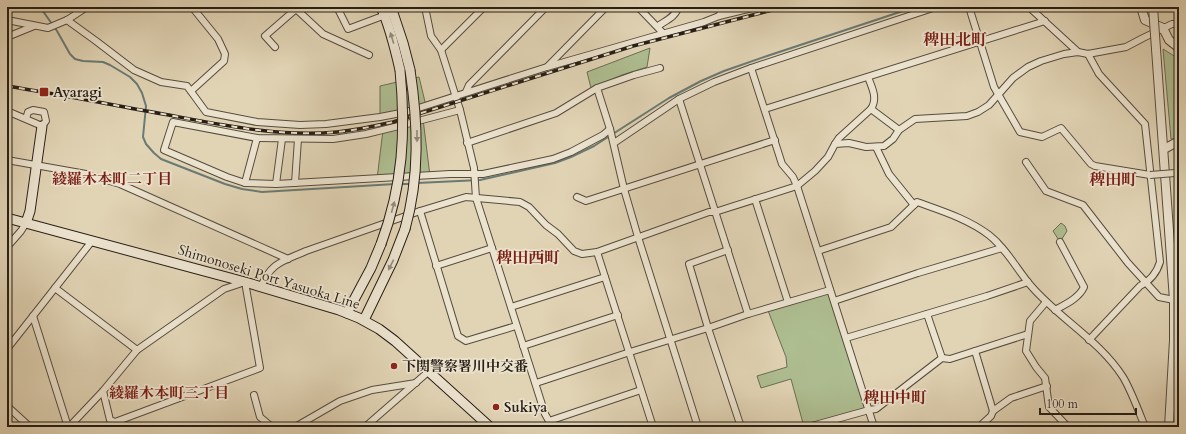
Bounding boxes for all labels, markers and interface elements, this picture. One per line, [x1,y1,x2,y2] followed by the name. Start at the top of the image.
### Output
[923,29,987,51] district label: 稗田北町
[389,32,395,44] one-way arrow
[53,83,103,102] place label: Ayaragi
[38,86,50,98] marker: Ayaragi
[414,130,420,143] one-way arrow
[52,169,172,189] district label: 綾羅木本町二丁目
[1089,169,1137,191] district label: 稗田町
[390,200,396,212] one-way arrow
[176,240,362,314] street label: Shimonoseki Port Yasuoka Line
[496,247,560,269] district label: 稗田西町
[388,260,394,271] one-way arrow
[402,357,528,376] place label: 下関警察署川中交番
[389,361,399,371] marker: 下関警察署川中交番
[109,383,229,403] district label: 綾羅木本町三丁目
[863,387,927,409] district label: 稗田中町
[1040,390,1136,416] scale bar
[1046,396,1079,412] text: 100 m
[504,398,547,417] place label: Sukiya
[491,402,501,412] marker: Sukiya

